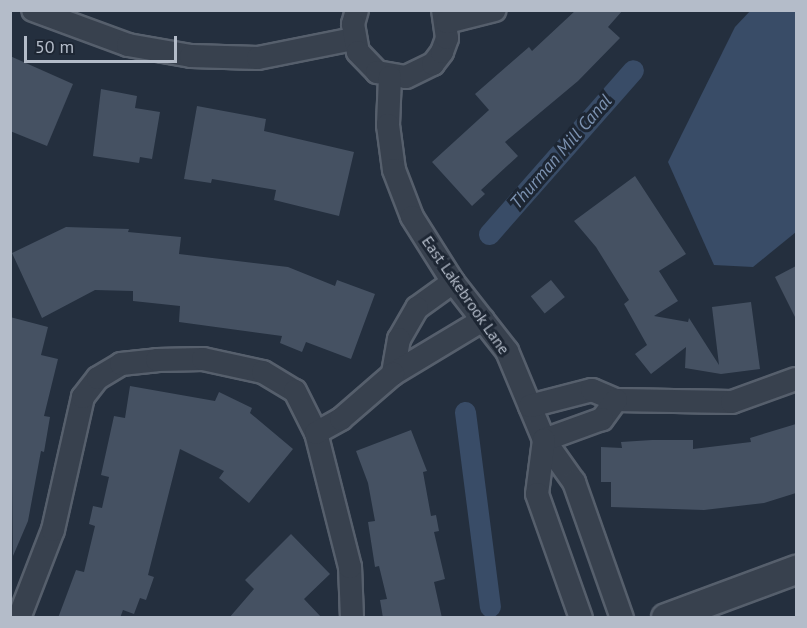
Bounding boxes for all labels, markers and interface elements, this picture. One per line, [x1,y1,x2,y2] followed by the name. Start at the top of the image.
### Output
[27,24,180,62] scale bar
[35,35,74,58] text: 50 m
[505,90,617,214] water label: Thurman Mill Canal
[418,232,514,358] street label: East Lakebrook Lane

